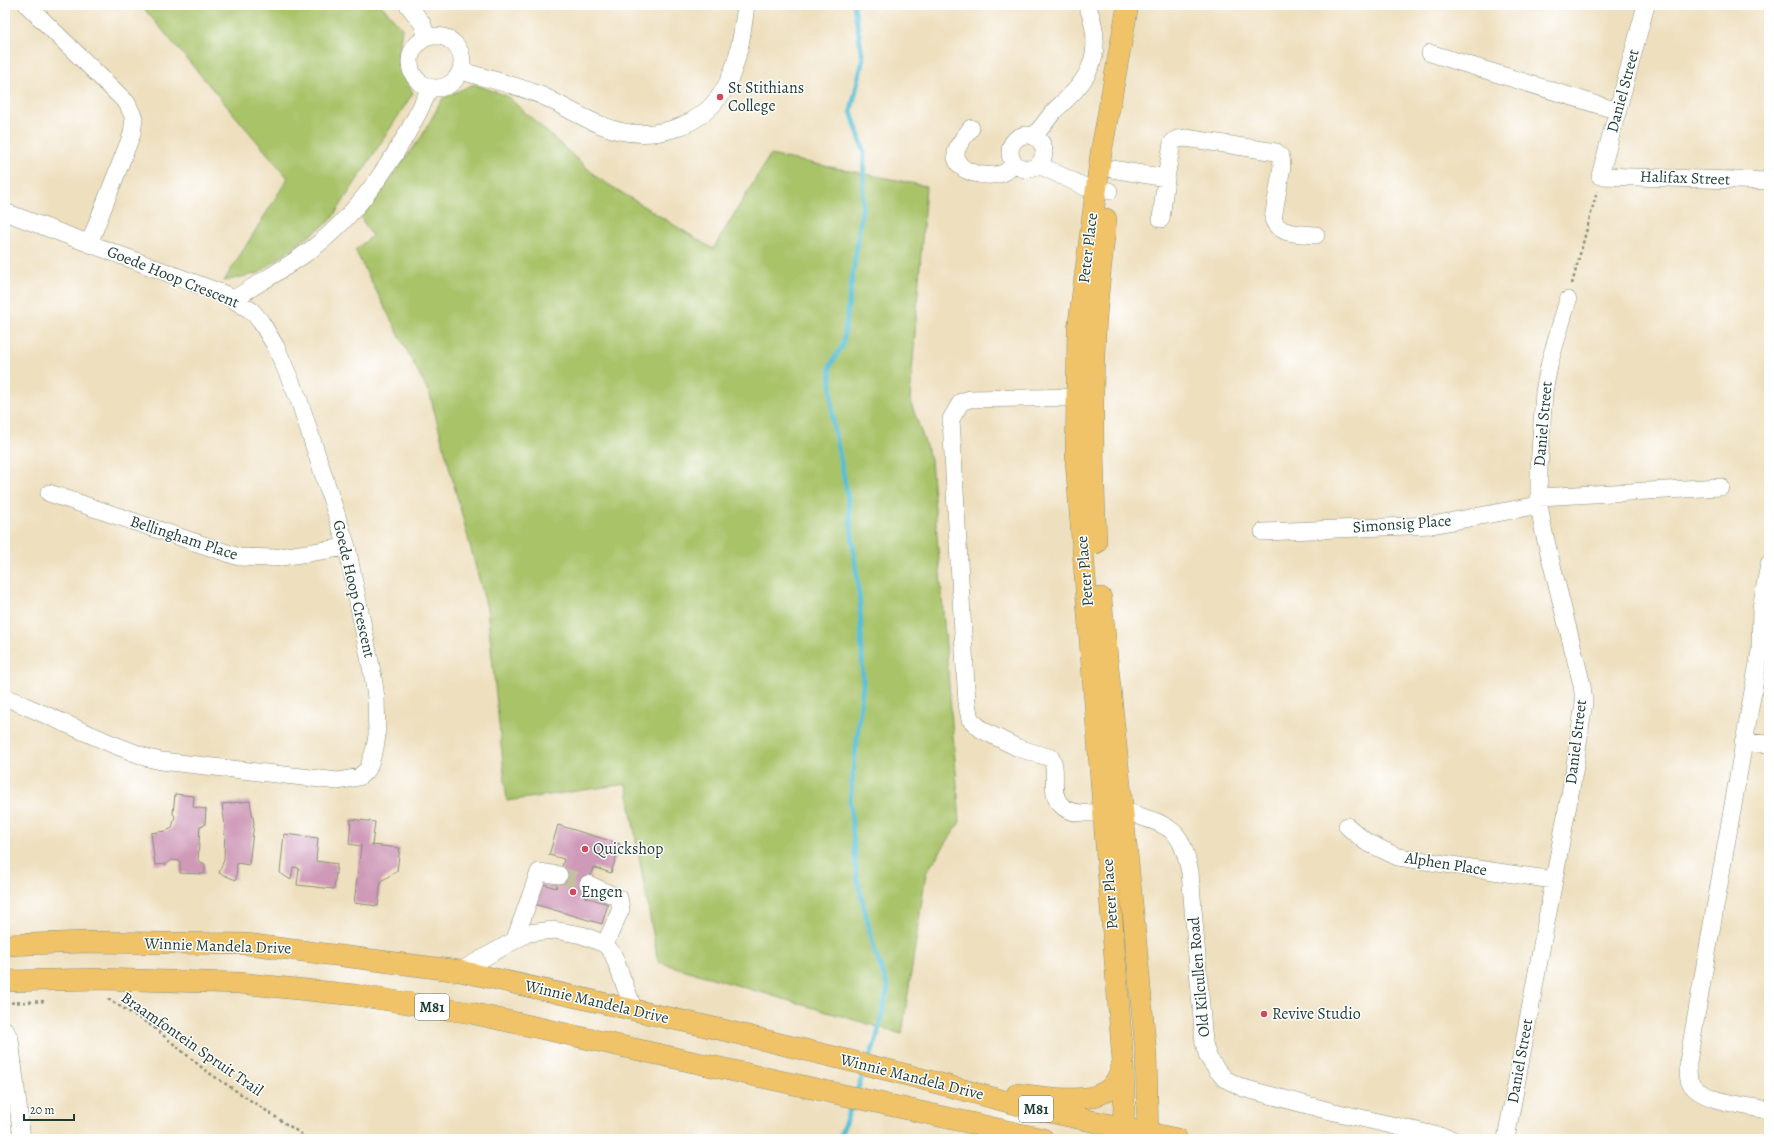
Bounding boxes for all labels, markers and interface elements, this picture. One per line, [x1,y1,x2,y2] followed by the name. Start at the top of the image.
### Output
[1601,47,1645,135] street label: Daniel Street
[728,77,804,117] place label: St Stithians College
[715,92,725,102] marker: St Stithians College
[1639,165,1731,191] street label: Halifax Street
[1073,211,1103,285] street label: Peter Place
[104,240,242,314] street label: Goede Hoop Crescent
[1528,380,1558,468] street label: Daniel Street
[127,510,241,566] street label: Bellingham Place
[1352,510,1452,538] street label: Simonsig Place
[327,518,381,660] street label: Goede Hoop Crescent
[1071,535,1099,607] street label: Peter Place
[1560,698,1592,786] street label: Daniel Street
[593,838,663,860] place label: Quickshop
[580,844,590,854] marker: Quickshop
[1402,846,1489,881] street label: Alphen Place
[1097,858,1123,930] street label: Peter Place
[581,881,623,903] place label: Engen
[568,887,578,897] marker: Engen
[1183,915,1215,1038] street label: Old Kilcullen Road
[143,932,292,960] street label: Winnie Mandela Drive
[522,975,671,1029] street label: Winnie Mandela Drive
[116,987,268,1102] street label: Braamfontein Spruit Trail
[415,994,449,1020] road number: M81
[1272,1003,1361,1025] place label: Revive Studio
[1259,1009,1269,1019] marker: Revive Studio
[1502,1017,1538,1105] street label: Daniel Street
[837,1048,986,1105] street label: Winnie Mandela Drive
[24,1096,74,1122] scale bar
[1019,1096,1053,1122] road number: M81
[30,1102,54,1118] text: 20 m

